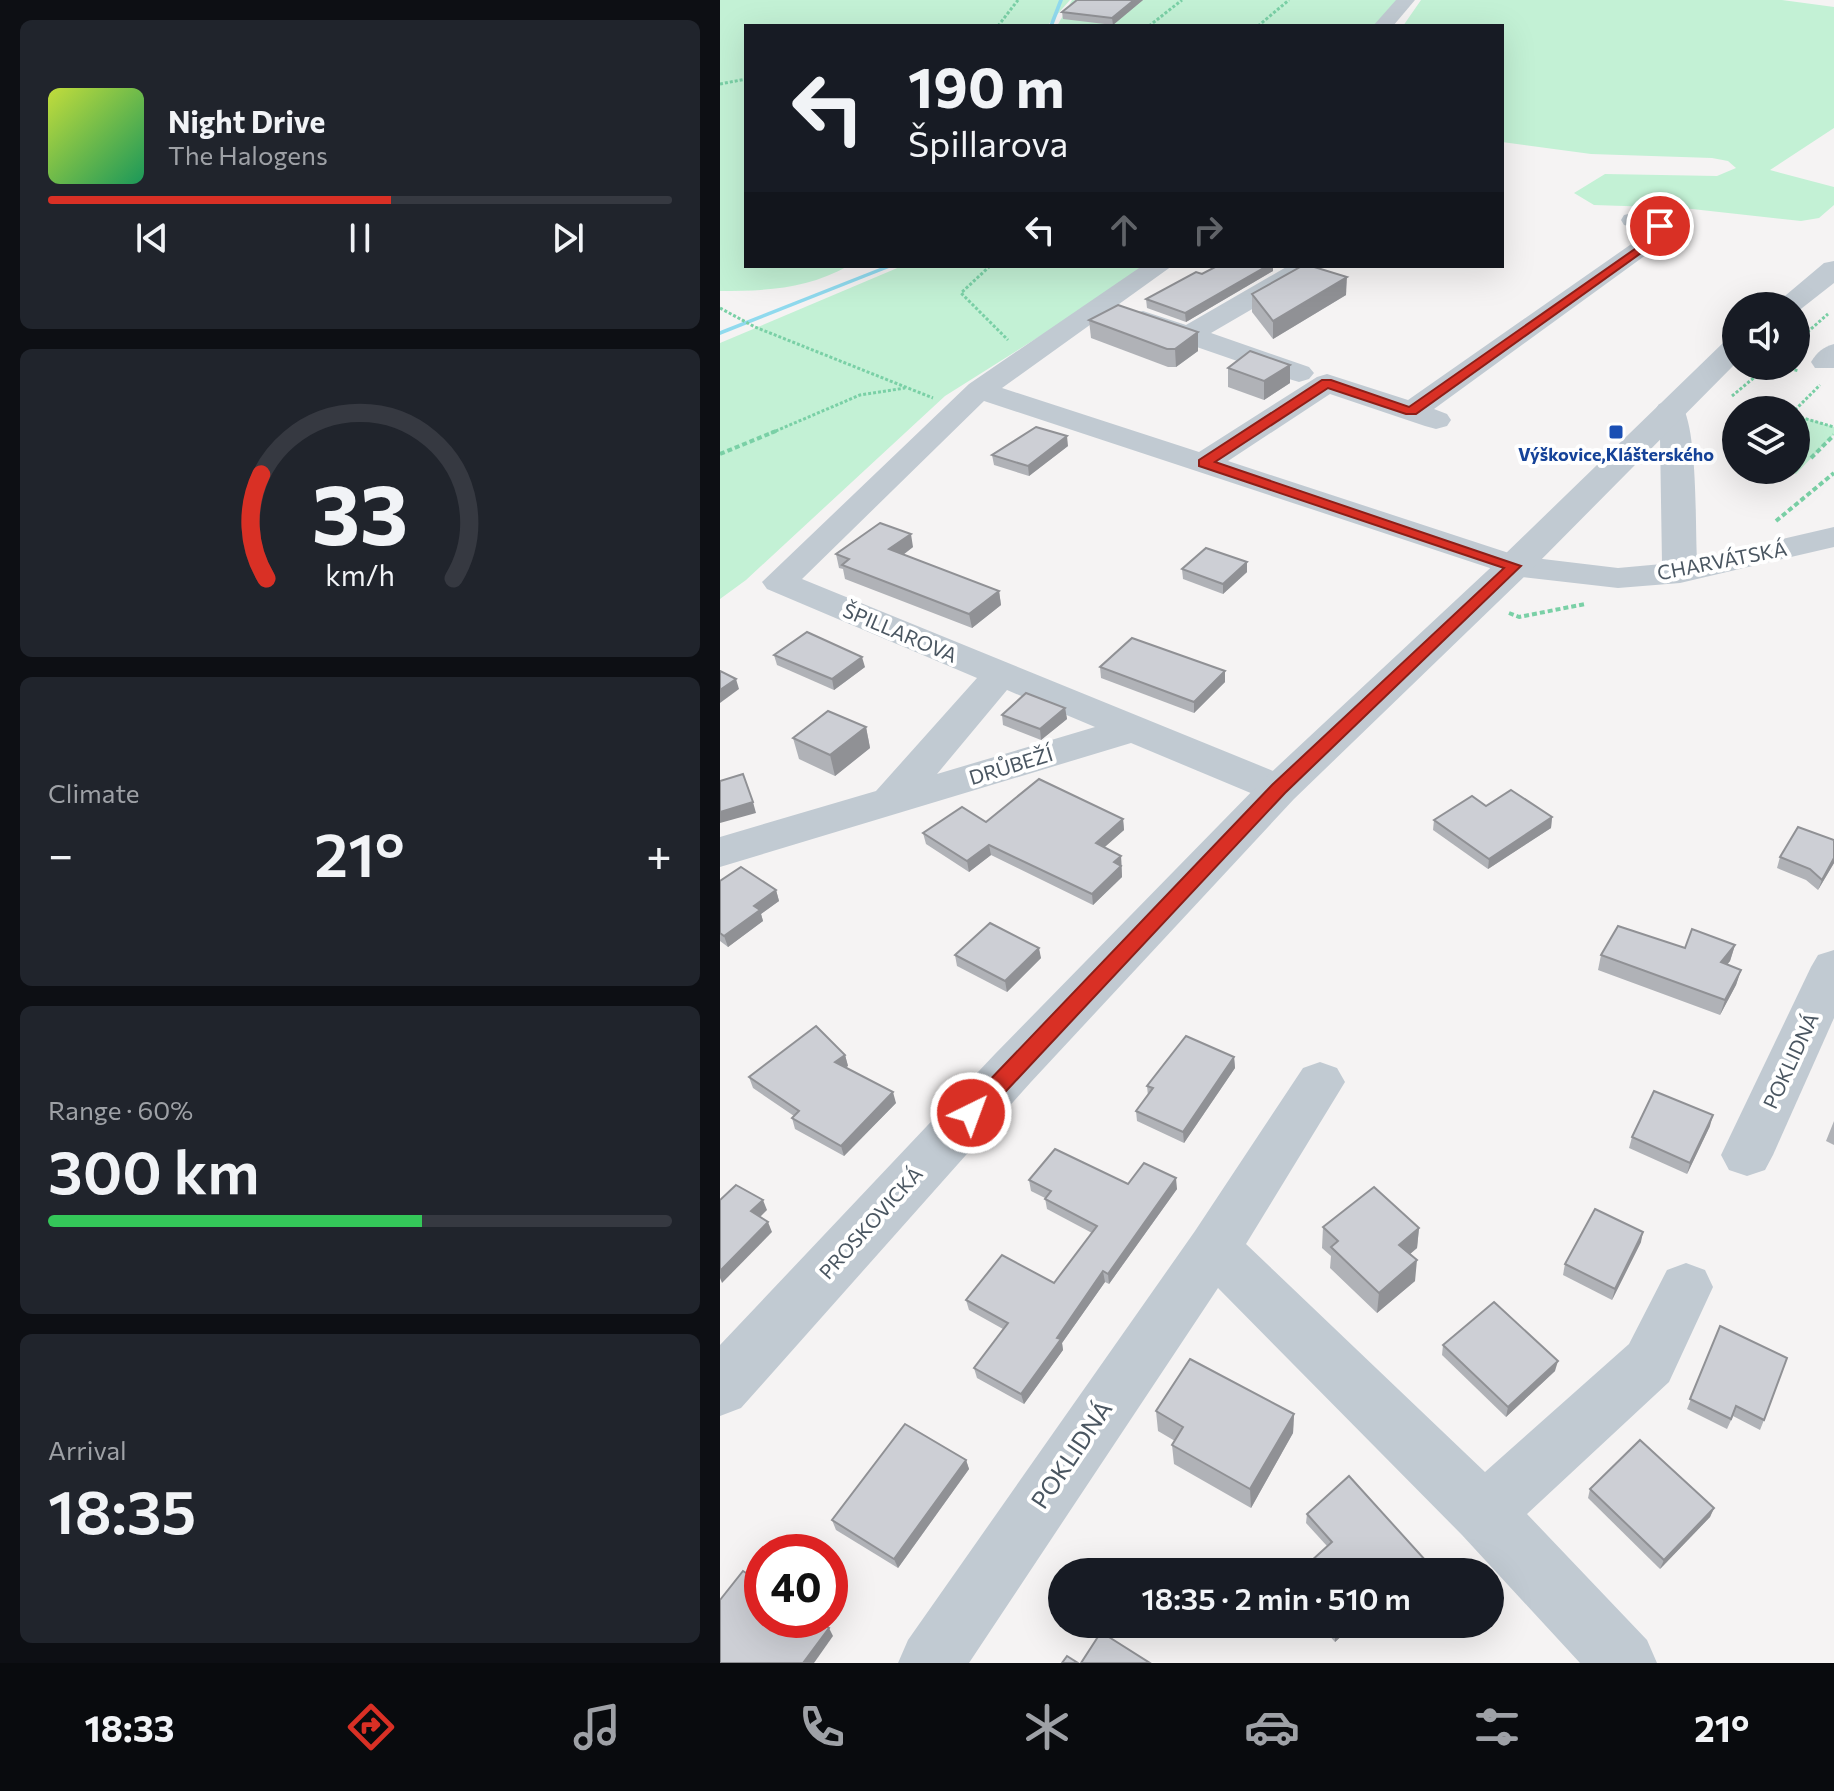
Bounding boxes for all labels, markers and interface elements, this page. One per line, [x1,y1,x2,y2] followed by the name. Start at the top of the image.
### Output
[908,51,1065,120] text: 190 m
[776,56,880,160] icon: left
[168,102,325,139] text: Night Drive
[908,120,1068,164] text: Špillarova
[168,139,328,170] text: The Halogens
[1626,192,1694,260] pin
[1638,204,1682,248] icon: arrive
[1018,208,1062,252] icon: left
[1102,208,1146,252] icon: ahead
[1186,208,1230,252] icon: right
[130,216,174,260] icon: previous
[338,216,382,260] icon: pause
[546,216,590,260] icon: next
[1722,292,1810,484] map controls
[1722,292,1810,380] button: sound
[1722,396,1810,484] button: layers
[1607,423,1625,441] marker: Výškovice,Klášterského
[1518,443,1714,465] place label: Výškovice,Klášterského
[312,459,408,561] text: 33
[1655,536,1789,584] street label: CHARVÁTSKÁ
[325,557,395,592] text: km/h
[840,597,961,667] street label: ŠPILLAROVA
[966,741,1056,789] street label: DRŮBEŽÍ
[48,777,140,808] text: Climate
[314,816,405,889] text: 21°
[48,826,73,880] text: −
[646,826,672,880] text: +
[1757,1009,1823,1112] street label: POKLIDNÁ
[929,1071,1013,1155] position arrow
[48,1094,193,1125] text: Range · 60%
[48,1133,260,1206] text: 300 km
[814,1161,927,1283] street label: PROSKOVICKÁ
[1024,1395,1117,1513] street label: POKLIDNÁ
[48,1434,127,1465] text: Arrival
[48,1473,196,1546] text: 18:35
[744,1534,848,1638] speed limit sign: 40
[1141,1579,1411,1616] text: 18:35 · 2 min · 510 m
[343,1699,399,1755] icon: directions
[569,1699,625,1755] icon: music
[794,1699,850,1755] icon: phone
[1019,1699,1075,1755] icon: climate
[1244,1699,1300,1755] icon: car
[1469,1699,1525,1755] icon: filters
[85,1705,174,1749] text: 18:33
[1694,1705,1749,1749] text: 21°

